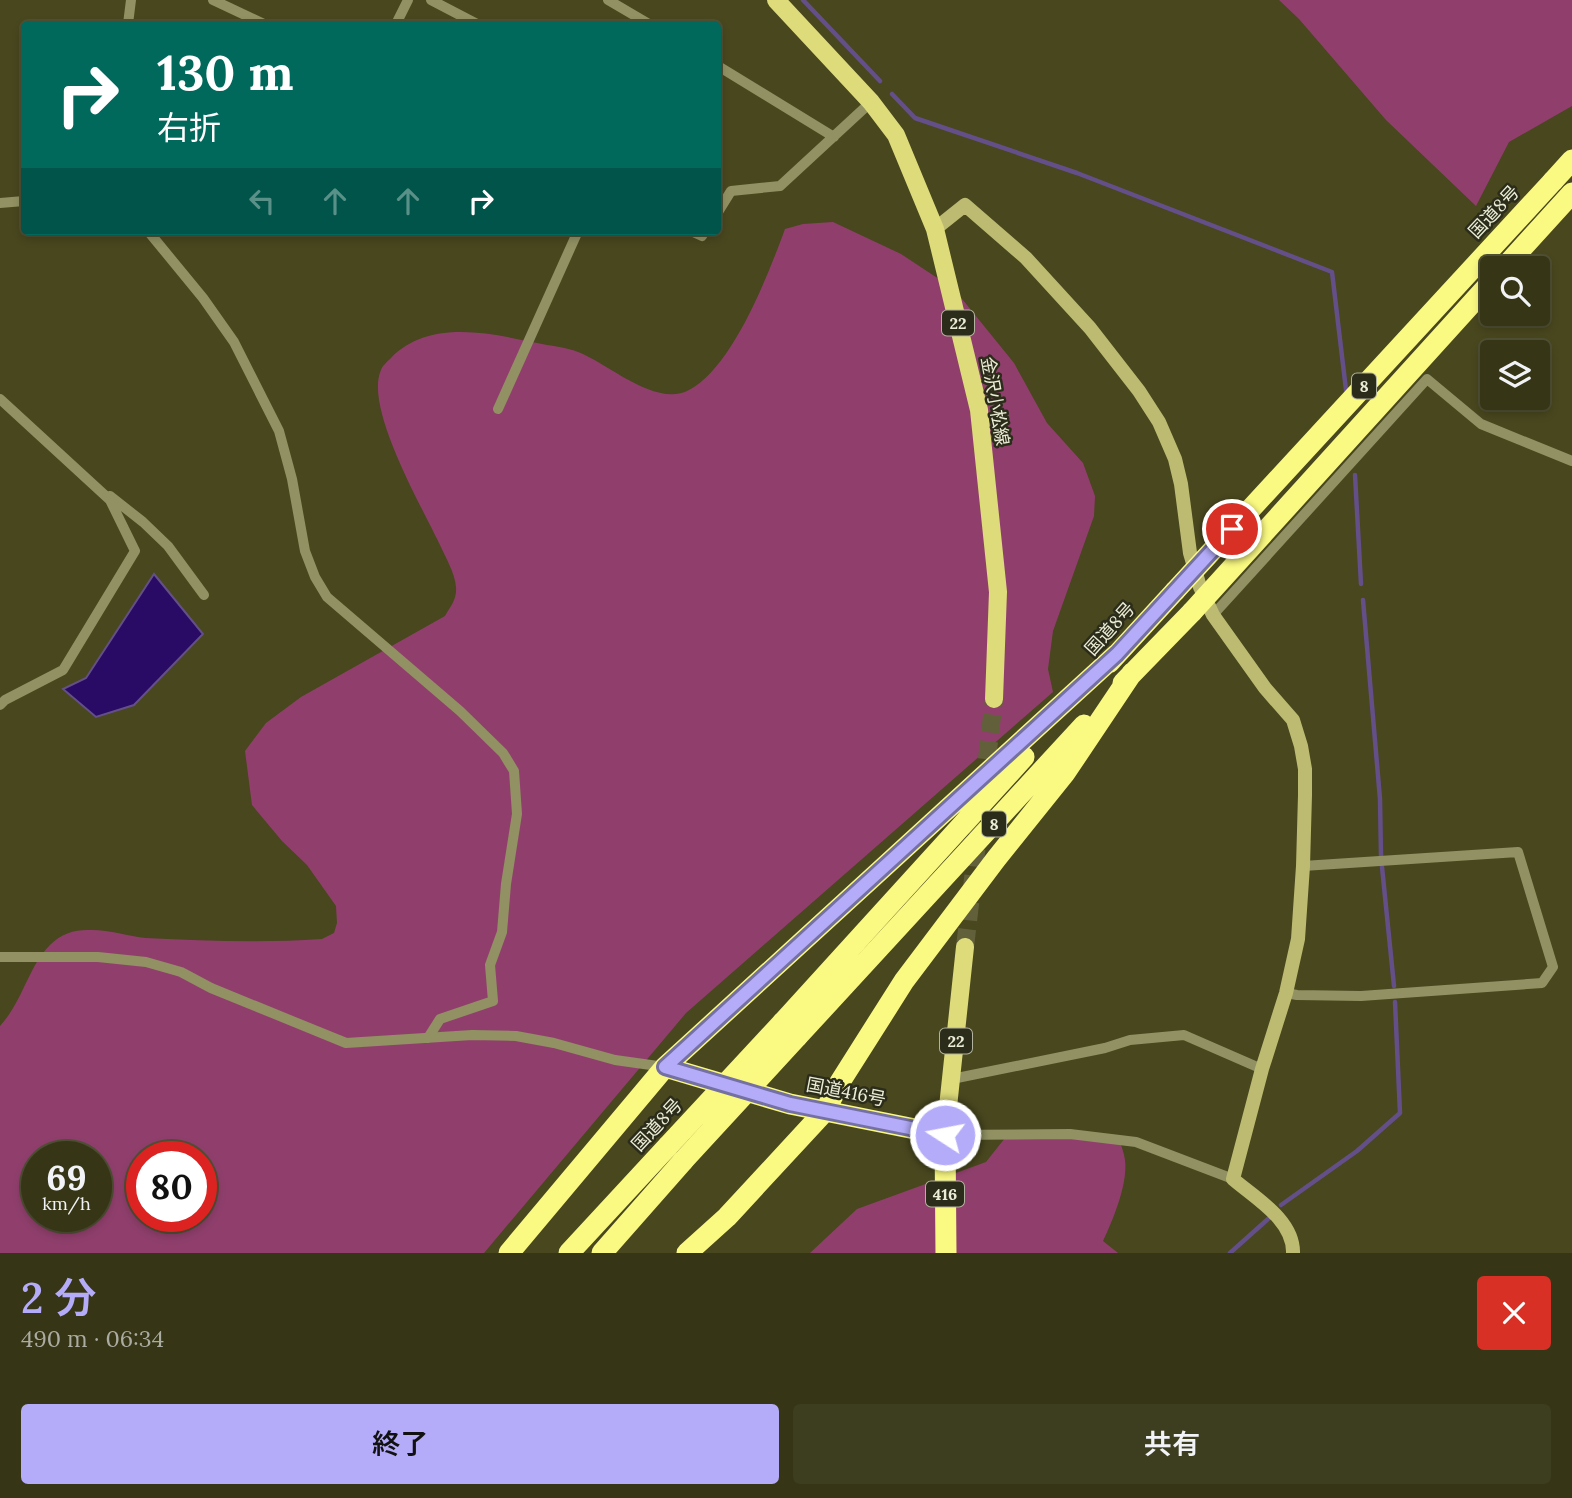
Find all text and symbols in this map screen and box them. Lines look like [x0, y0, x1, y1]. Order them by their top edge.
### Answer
text: 130 m [157, 41, 293, 103]
icon: right [42, 49, 133, 140]
text: 右折 [157, 107, 221, 148]
street label: 国道8号 [1463, 180, 1524, 243]
icon: left [243, 182, 281, 220]
icon: ahead [316, 182, 354, 220]
icon: ahead [389, 182, 427, 220]
icon: right [462, 182, 500, 220]
map controls [1480, 256, 1550, 410]
button: search [1480, 256, 1550, 326]
road number: 22 [942, 310, 974, 336]
button: layers [1480, 340, 1550, 410]
street label: 金沢小松線 [976, 355, 1015, 447]
road number: 8 [1352, 374, 1376, 398]
pin [1202, 499, 1262, 559]
icon: arrive [1213, 510, 1251, 548]
street label: 国道8号 [1080, 597, 1140, 660]
road number: 8 [982, 811, 1006, 836]
road number: 22 [940, 1028, 972, 1054]
street label: 国道416号 [804, 1073, 888, 1110]
street label: 国道8号 [626, 1093, 687, 1156]
position arrow [908, 1098, 982, 1172]
speed limit sign: 80 [126, 1141, 217, 1232]
text: 69 [46, 1155, 87, 1200]
road number: 416 [926, 1182, 964, 1206]
text: km/h [42, 1192, 91, 1215]
text: 2 分 [21, 1271, 96, 1325]
button: close [1477, 1276, 1551, 1350]
text: 490 m · 06:34 [21, 1324, 164, 1353]
button: 終了 [21, 1404, 779, 1484]
button: 共有 [793, 1404, 1551, 1484]

